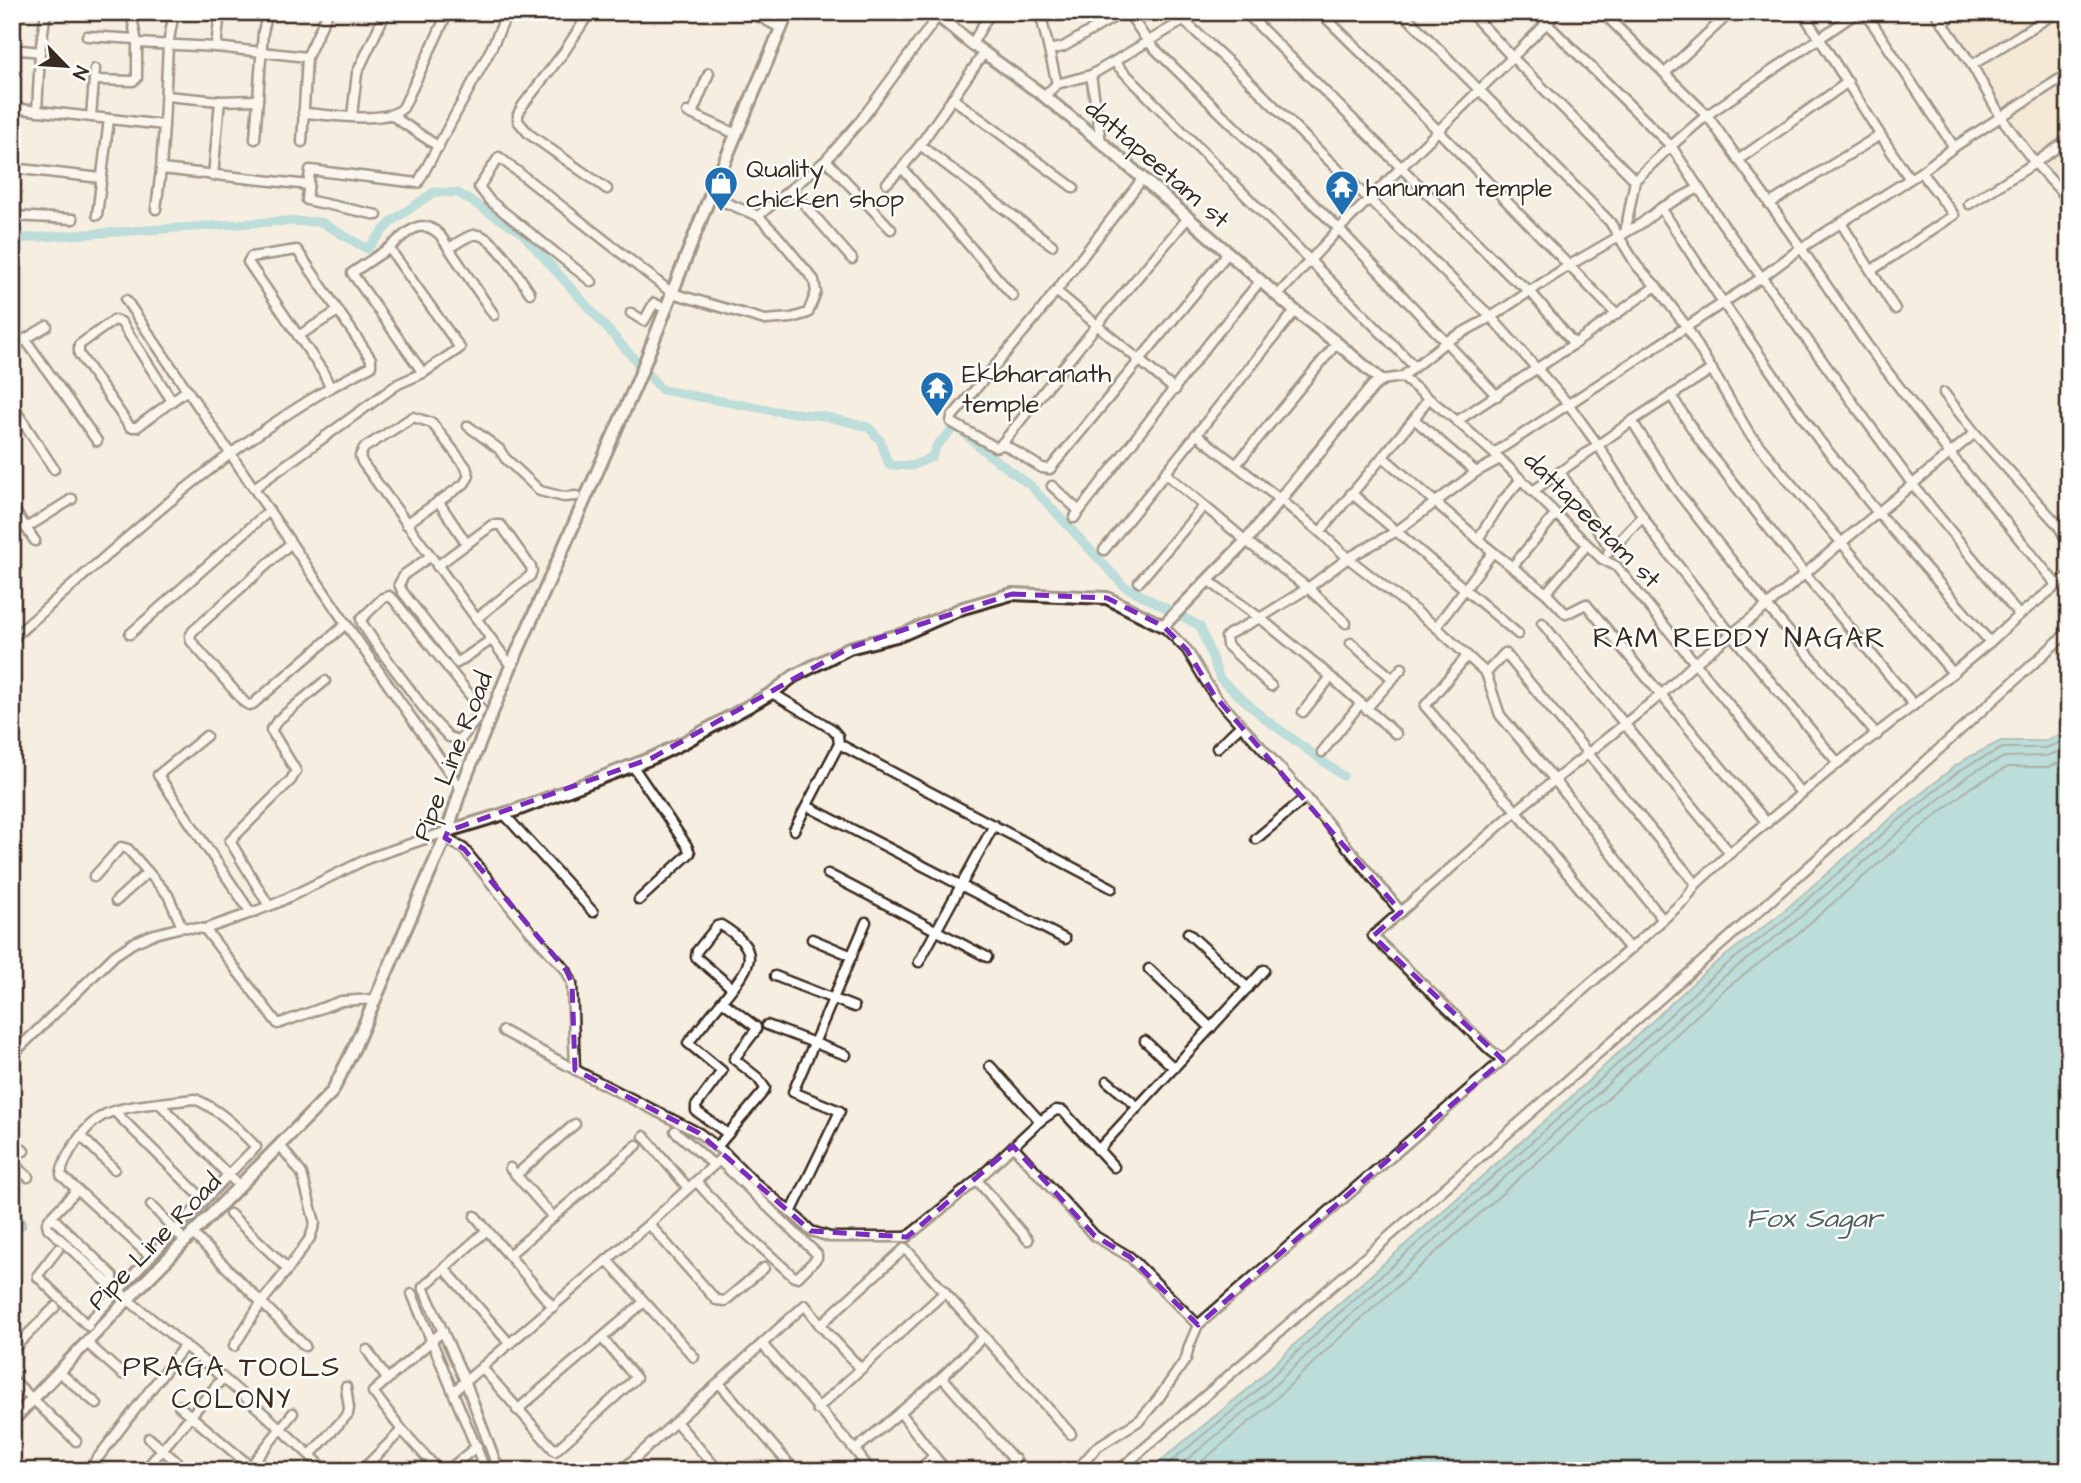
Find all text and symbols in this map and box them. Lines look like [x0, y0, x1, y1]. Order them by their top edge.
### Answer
north arrow [32, 32, 102, 102]
text: N [65, 61, 95, 84]
street label: dattapeetam st [1077, 91, 1238, 237]
place label: Quality chicken shop [746, 151, 904, 217]
shop icon: Quality chicken shop [702, 164, 740, 213]
temple icon: hanuman temple [1323, 168, 1361, 217]
place label: hanuman temple [1366, 170, 1553, 206]
place label: Ekbharanath temple [962, 356, 1111, 422]
temple icon: Ekbharanath temple [918, 369, 956, 418]
street label: dattapeetam st [1515, 443, 1669, 597]
district label: RAM REDDY NAGAR [1593, 619, 1887, 658]
street label: Pipe Line Road [404, 667, 502, 846]
street label: Pipe Line Road [80, 1165, 230, 1318]
water label: Fox Sagar [1746, 1199, 1884, 1239]
district label: PRAGA TOOLS COLONY [123, 1348, 341, 1419]

